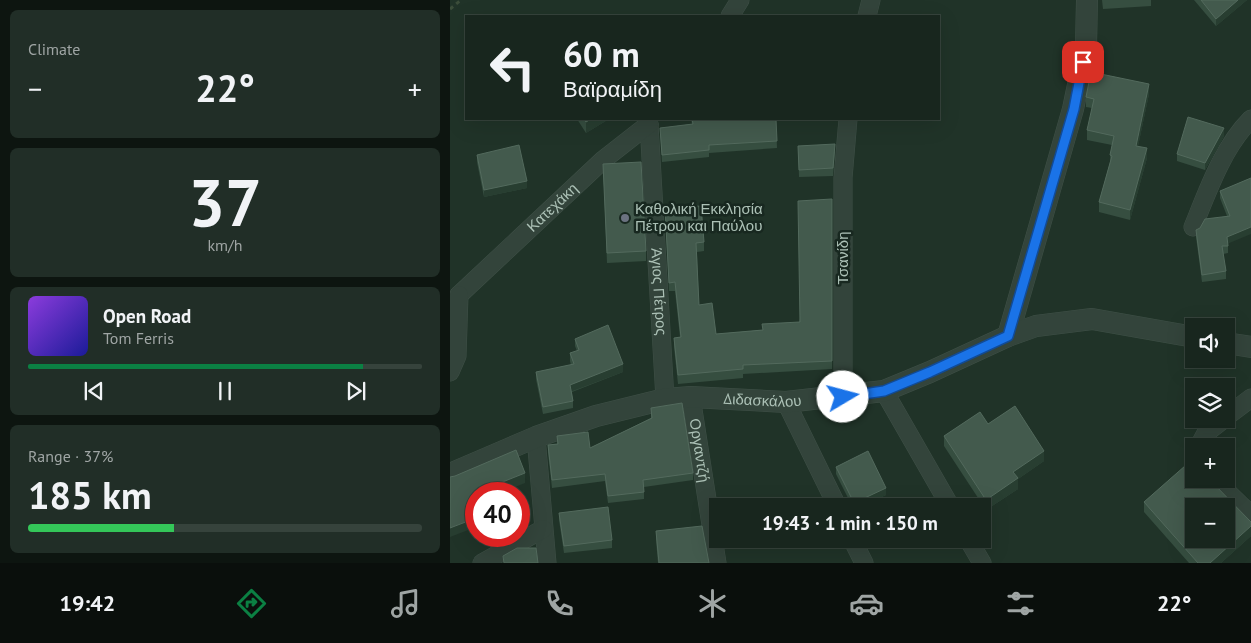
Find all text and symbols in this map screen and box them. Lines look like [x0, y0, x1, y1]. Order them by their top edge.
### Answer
text: 60 m [563, 31, 640, 77]
icon: left [480, 35, 545, 100]
text: Climate [28, 39, 80, 59]
pin [1062, 41, 1104, 83]
icon: arrive [1069, 48, 1097, 76]
text: 22° [195, 63, 255, 112]
text: − [28, 70, 42, 107]
text: + [408, 70, 422, 107]
text: Βαϊραμίδη [563, 75, 662, 103]
text: 37 [188, 160, 262, 244]
street label: Κατεχάκη [523, 179, 582, 236]
place label: Καθολική Εκκλησία Πέτρου και Παύλου [635, 199, 763, 235]
marker: Καθολική Εκκλησία Πέτρου και Παύλου [619, 212, 631, 224]
street label: Τσανίδη [833, 232, 852, 284]
text: km/h [207, 235, 243, 255]
street label: Άγιος Πέτρος [647, 247, 671, 336]
text: Open Road [103, 304, 191, 328]
map controls [1185, 318, 1235, 548]
button: sound [1185, 318, 1235, 368]
text: Tom Ferris [103, 328, 174, 348]
position arrow [816, 370, 868, 422]
icon: previous [80, 377, 108, 405]
icon: pause [211, 377, 239, 405]
icon: next [342, 377, 370, 405]
button: layers [1185, 378, 1235, 428]
street label: Διδασκάλου [723, 389, 802, 411]
street label: Οργαντζή [685, 417, 714, 484]
button: + [1185, 438, 1235, 488]
text: Range · 37% [28, 446, 113, 466]
text: 185 km [28, 470, 152, 519]
speed limit sign: 40 [465, 482, 530, 547]
button: − [1185, 498, 1235, 548]
text: 19:43 · 1 min · 150 m [762, 511, 938, 535]
icon: directions [234, 586, 269, 621]
icon: music [388, 586, 423, 621]
icon: phone [542, 586, 577, 621]
icon: climate [695, 586, 730, 621]
icon: car [849, 586, 884, 621]
icon: filters [1003, 586, 1038, 621]
text: 19:42 [59, 589, 115, 617]
text: 22° [1157, 589, 1191, 617]

